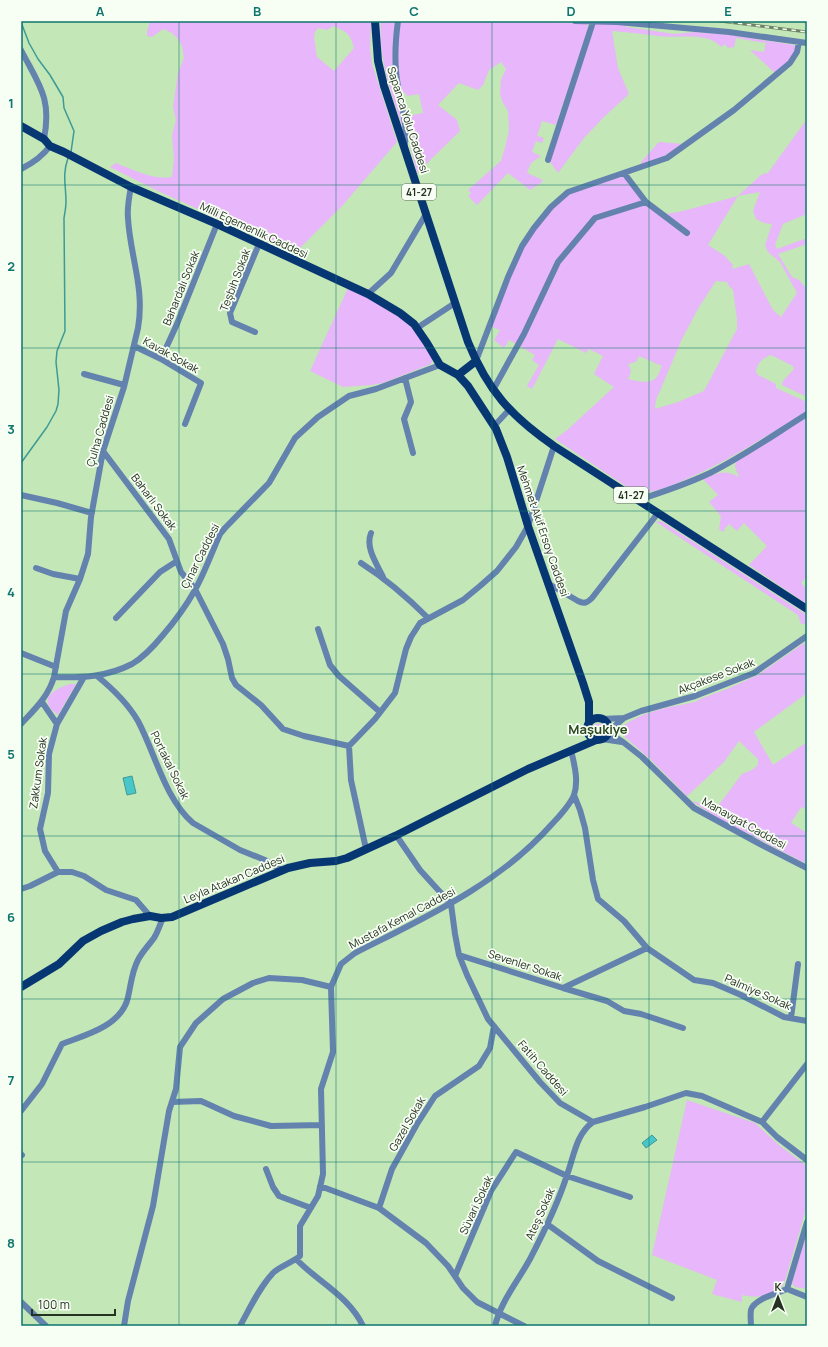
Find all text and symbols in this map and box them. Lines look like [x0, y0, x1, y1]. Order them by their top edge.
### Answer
text: A [96, 2, 105, 20]
text: B [253, 2, 261, 20]
text: C [409, 2, 419, 20]
text: D [566, 2, 576, 20]
text: E [724, 2, 732, 20]
street label: Sapanca Yolu Caddesi [384, 65, 433, 175]
text: 1 [8, 94, 14, 112]
road number: 41-27 [402, 184, 436, 200]
street label: Milli Egemenlik Caddesi [198, 198, 311, 261]
street label: Teşbih Sokak [216, 246, 254, 313]
street label: Bahardalı Sokak [159, 248, 203, 328]
text: 2 [7, 257, 15, 275]
street label: Kavak Sokak [141, 333, 202, 376]
street label: Çulha Caddesi [82, 393, 117, 468]
text: 3 [7, 420, 15, 438]
street label: Mehmet Akif Ersoy Caddesi [514, 463, 573, 598]
street label: Baharlı Sokak [128, 470, 181, 533]
road number: 41-27 [614, 487, 648, 503]
street label: Çınar Caddesi [177, 521, 222, 591]
text: 4 [7, 583, 15, 601]
street label: Akçakese Sokak [675, 654, 757, 697]
district label: Maşukiye [568, 720, 628, 738]
street label: Portakal Sokak [147, 728, 194, 802]
street label: Zakkum Sokak [25, 736, 50, 810]
text: 5 [7, 745, 15, 763]
street label: Manavgat Caddesi [699, 793, 789, 852]
street label: Leyla Atakan Caddesi [181, 851, 286, 907]
street label: Mustafa Kemal Caddesi [346, 883, 458, 952]
text: 6 [7, 908, 15, 926]
street label: Sevenler Sokak [486, 946, 564, 984]
street label: Palmiye Sokak [722, 970, 794, 1013]
street label: Fatih Caddesi [515, 1037, 572, 1099]
text: 7 [8, 1071, 15, 1089]
street label: Gazel Sokak [385, 1093, 429, 1154]
street label: Süvari Sokak [455, 1172, 496, 1237]
street label: Ateş Sokak [521, 1185, 558, 1242]
text: 8 [7, 1234, 15, 1252]
north arrow [758, 1277, 798, 1317]
text: K [774, 1279, 782, 1294]
scale bar [32, 1291, 115, 1317]
text: 100 m [38, 1296, 70, 1313]

